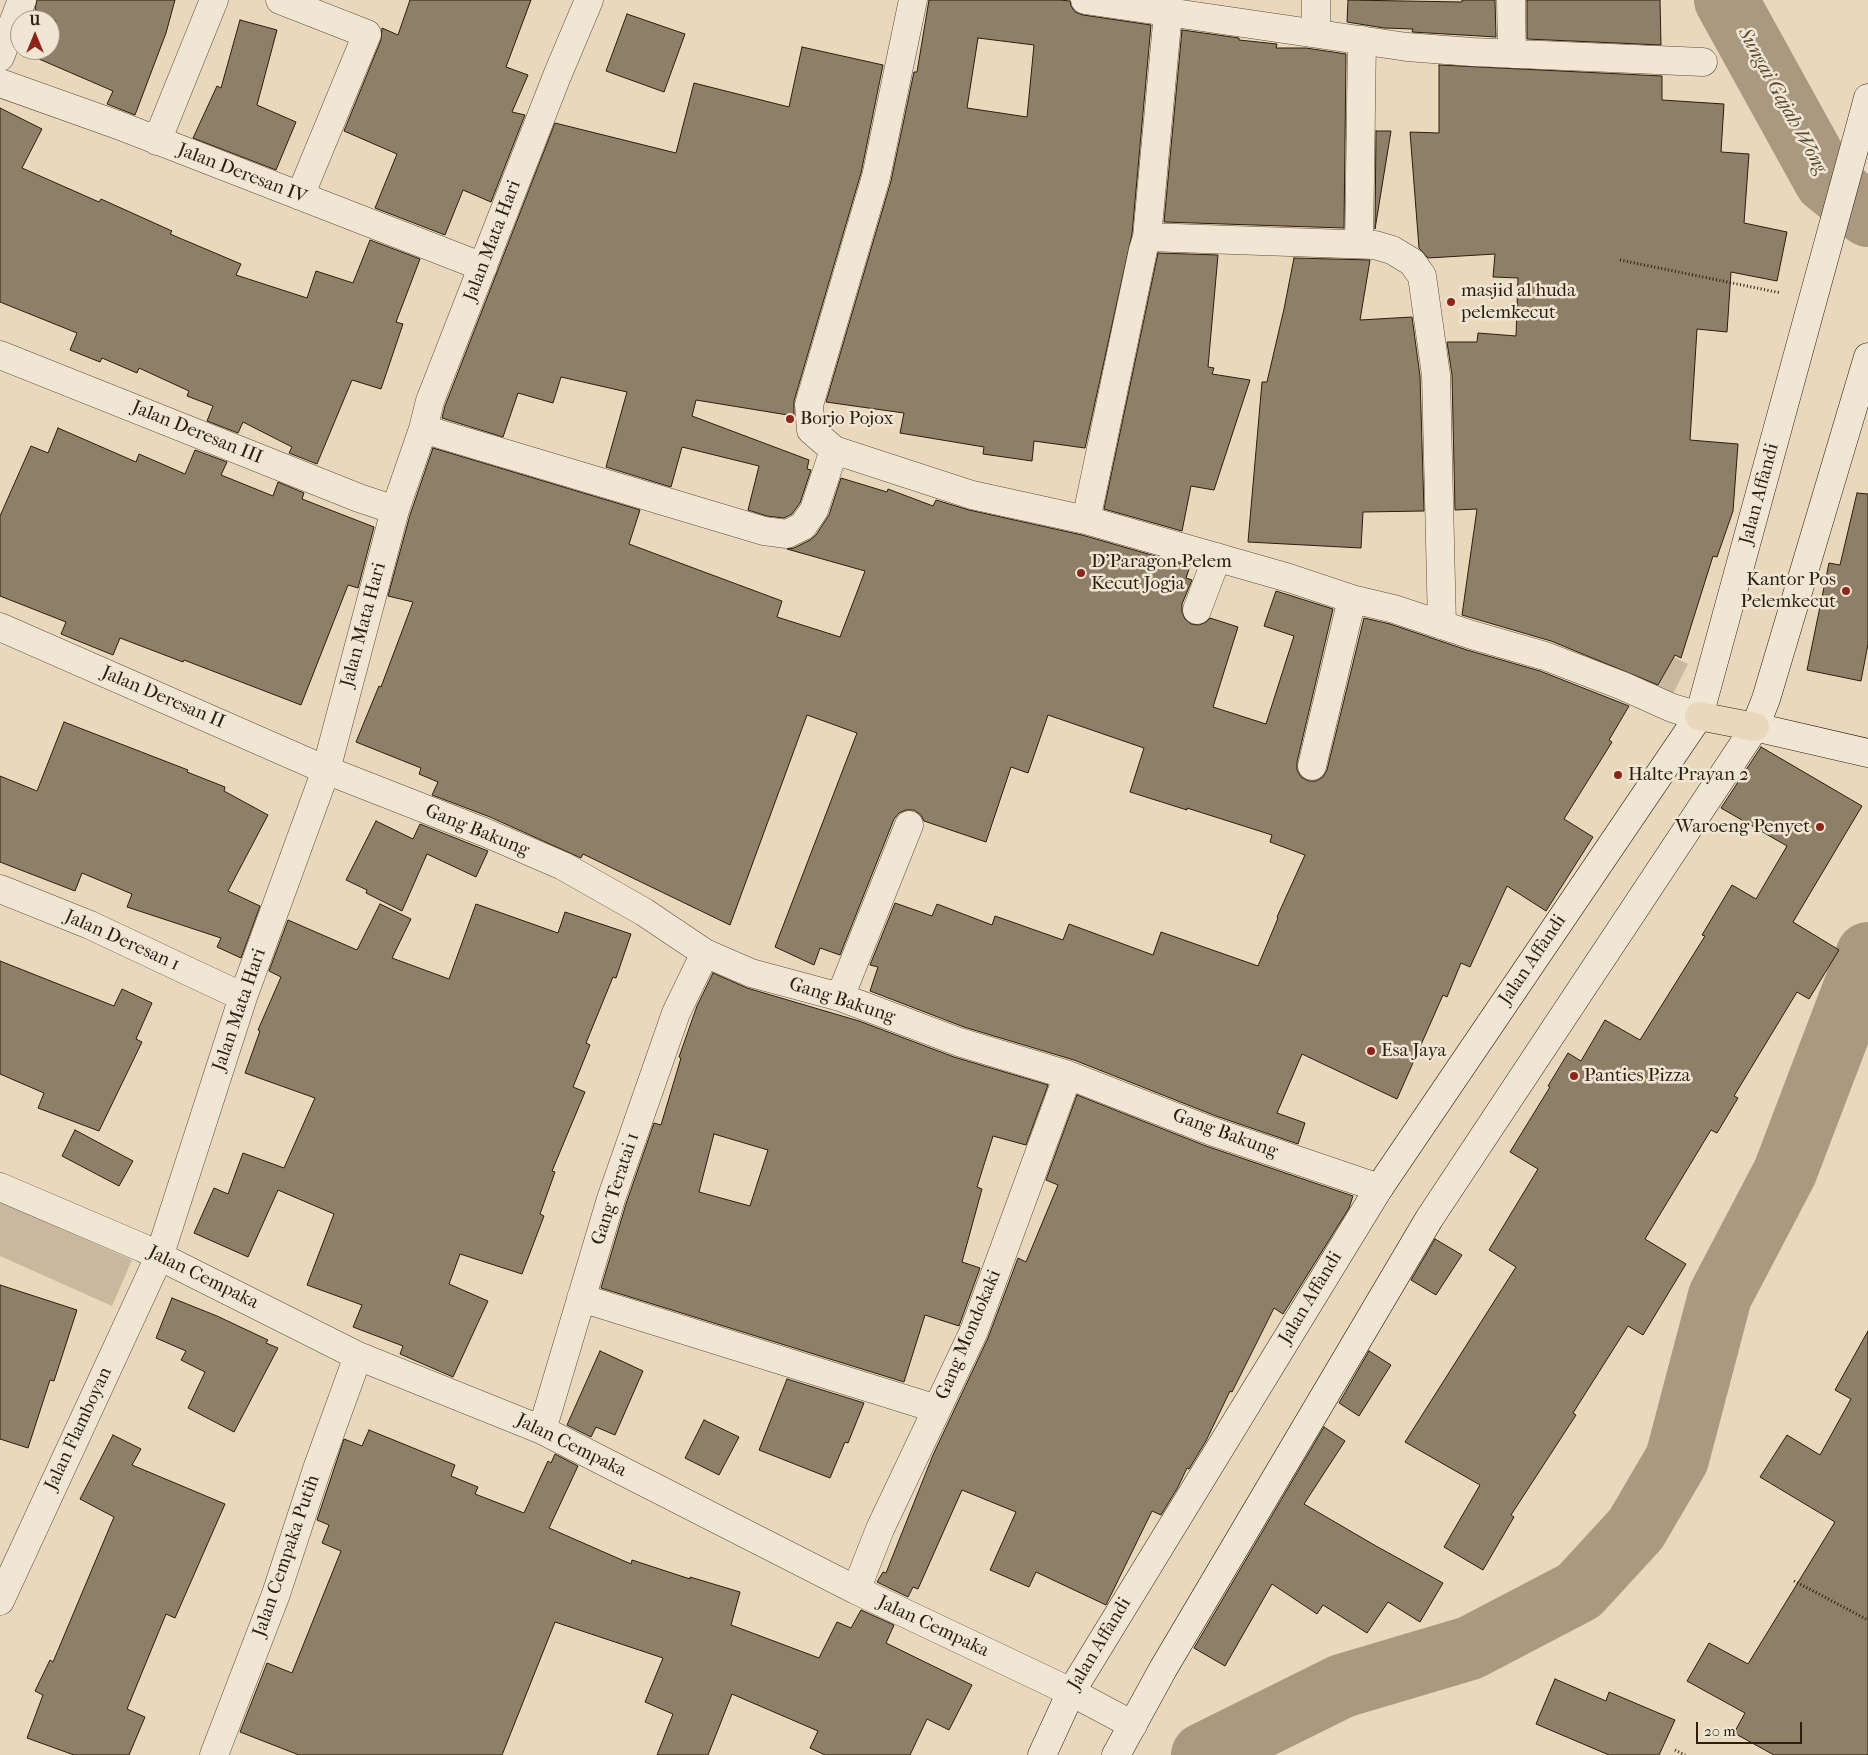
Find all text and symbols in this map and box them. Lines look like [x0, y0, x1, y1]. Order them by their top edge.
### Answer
north arrow [10, 10, 60, 60]
text: U [30, 12, 40, 29]
water label: Sungai Gajah Wong [1732, 24, 1832, 178]
street label: Jalan Deresan IV [174, 139, 310, 209]
street label: Jalan Mata Hari [459, 177, 527, 305]
place label: masjid al huda pelemkecut [1461, 280, 1576, 324]
marker: masjid al huda pelemkecut [1445, 296, 1457, 308]
street label: Jalan Deresan III [128, 396, 266, 470]
place label: Borjo Pojox [800, 408, 893, 430]
marker: Borjo Pojox [784, 413, 796, 425]
street label: Jalan Affandi [1736, 441, 1784, 547]
place label: D'Paragon Pelem Kecut Jogja [1091, 551, 1232, 595]
street label: Jalan Mata Hari [336, 560, 392, 690]
marker: D'Paragon Pelem Kecut Jogja [1075, 567, 1087, 579]
place label: Kantor Pos Pelemkecut [1741, 569, 1836, 613]
marker: Kantor Pos Pelemkecut [1840, 585, 1852, 597]
street label: Jalan Deresan II [98, 662, 228, 734]
place label: Halte Prayan 2 [1628, 764, 1749, 786]
marker: Halte Prayan 2 [1612, 769, 1624, 781]
street label: Gang Bakung [422, 800, 532, 862]
place label: Waroeng Penyet [1675, 816, 1810, 838]
marker: Waroeng Penyet [1814, 821, 1826, 833]
street label: Jalan Deresan 1 [61, 905, 183, 977]
street label: Jalan Affandi [1495, 911, 1571, 1009]
street label: Jalan Mata Hari [208, 946, 272, 1074]
street label: Gang Bakung [786, 973, 898, 1029]
place label: Esa Jaya [1381, 1040, 1446, 1062]
marker: Esa Jaya [1365, 1045, 1377, 1057]
place label: Panties Pizza [1584, 1065, 1690, 1087]
marker: Panties Pizza [1568, 1070, 1580, 1082]
street label: Gang Bakung [1169, 1104, 1281, 1164]
street label: Gang Teratai 1 [587, 1130, 645, 1248]
street label: Jalan Cempaka [144, 1241, 262, 1315]
street label: Jalan Affandi [1274, 1248, 1348, 1348]
street label: Gang Mondokaki [931, 1267, 1007, 1403]
street label: Jalan Flamboyan [40, 1364, 118, 1494]
street label: Jalan Cempaka [512, 1409, 630, 1483]
street label: Jalan Cempaka Putih [249, 1472, 325, 1640]
street label: Jalan Cempaka [874, 1591, 992, 1663]
street label: Jalan Affandi [1063, 1594, 1137, 1694]
scale bar [1698, 1712, 1804, 1744]
text: 20 m [1704, 1722, 1736, 1740]

